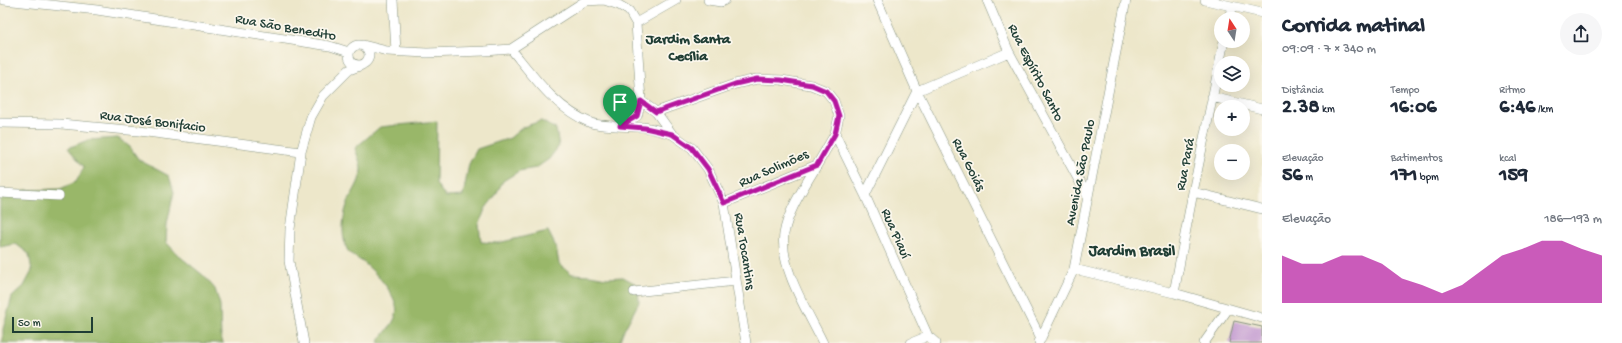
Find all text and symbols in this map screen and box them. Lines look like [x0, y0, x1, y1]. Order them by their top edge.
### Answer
street label: Rua São Benedito [234, 11, 337, 46]
north arrow [1214, 12, 1250, 48]
map controls [1214, 12, 1250, 180]
button: share [1560, 13, 1602, 55]
text: Corrida matinal [1282, 14, 1425, 40]
street label: Rua Espírito Santo [1003, 22, 1067, 125]
district label: Jardim Santa Cecília [645, 31, 731, 66]
text: 09:09 · 7 × 340 m [1282, 42, 1376, 57]
button: layers [1214, 56, 1250, 92]
pin [603, 85, 637, 126]
text: Distância [1282, 85, 1324, 97]
text: Tempo [1391, 85, 1420, 97]
text: Ritmo [1499, 85, 1526, 97]
icon: arrive [609, 91, 631, 113]
text: 2.38 [1282, 97, 1319, 120]
text: 16:06 [1391, 97, 1437, 120]
text: 6:46 [1499, 97, 1535, 120]
button: + [1214, 100, 1250, 136]
text: km [1319, 104, 1335, 116]
text: /km [1535, 104, 1553, 116]
street label: Rua José Bonifacio [99, 108, 207, 137]
street label: Avenida São Paulo [1063, 118, 1100, 227]
street label: Rua Goiás [947, 136, 989, 195]
street label: Rua Pará [1173, 136, 1200, 192]
button: − [1214, 144, 1250, 180]
street label: Rua Solimões [737, 146, 812, 192]
text: Elevação [1282, 153, 1323, 165]
text: Batimentos [1391, 153, 1442, 165]
text: kcal [1499, 153, 1517, 165]
text: 56 [1282, 165, 1303, 188]
text: 171 [1391, 165, 1417, 188]
text: 159 [1499, 165, 1528, 188]
text: m [1303, 172, 1313, 184]
text: bpm [1417, 172, 1439, 184]
street label: Rua Piauí [876, 206, 914, 263]
street label: Rua Tocantins [729, 212, 758, 292]
text: Elevação [1282, 212, 1331, 227]
text: 186–193 m [1544, 212, 1602, 227]
district label: Jardim Brasil [1088, 243, 1176, 262]
scale bar [12, 315, 93, 334]
text: 50 m [18, 318, 40, 330]

